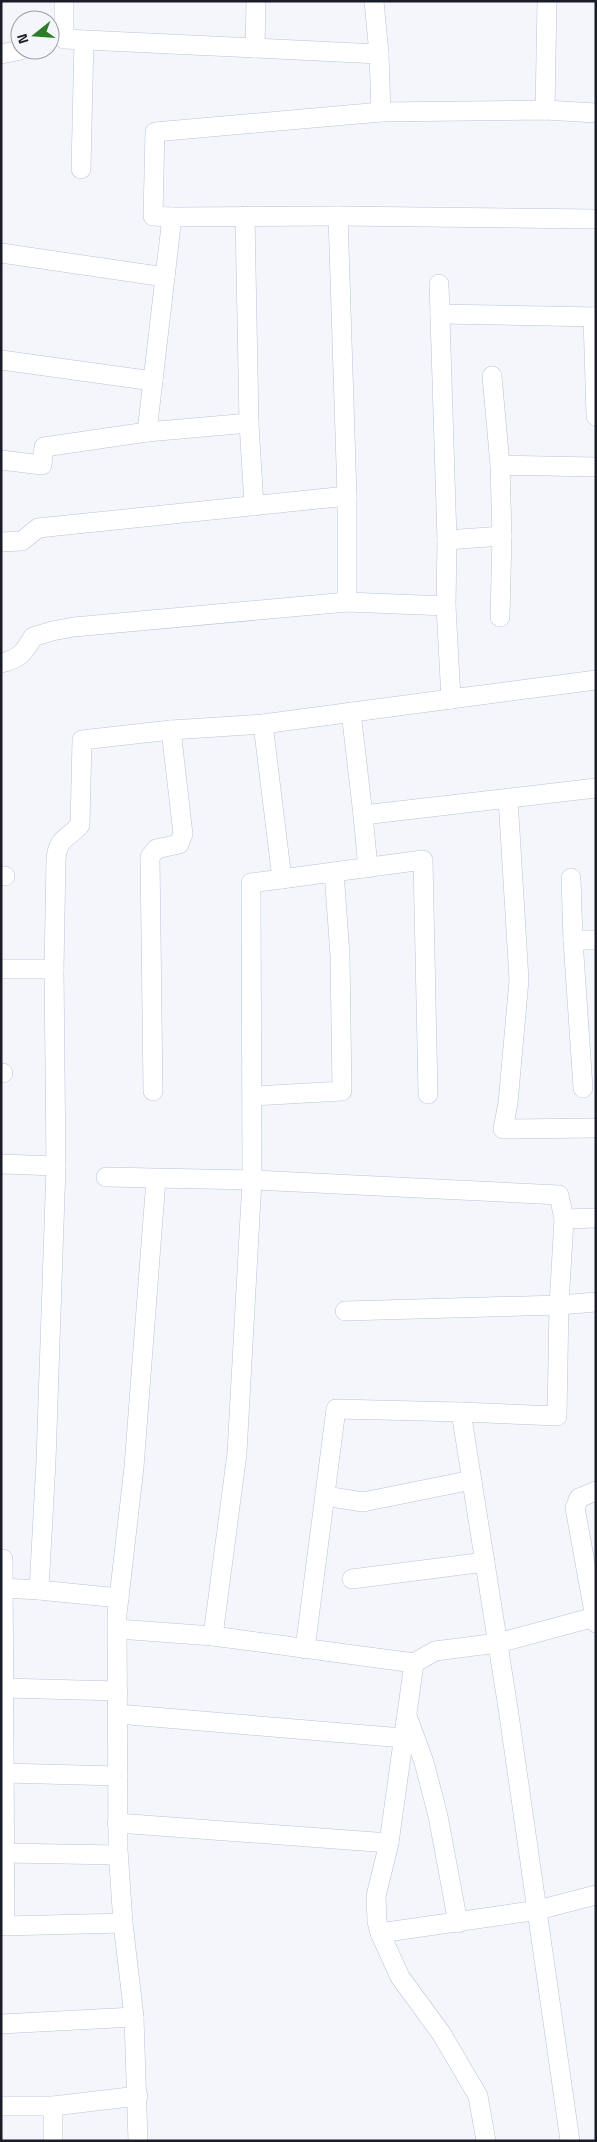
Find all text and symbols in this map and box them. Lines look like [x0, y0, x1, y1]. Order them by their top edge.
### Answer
north arrow [10, 10, 60, 60]
text: N [11, 31, 34, 47]

